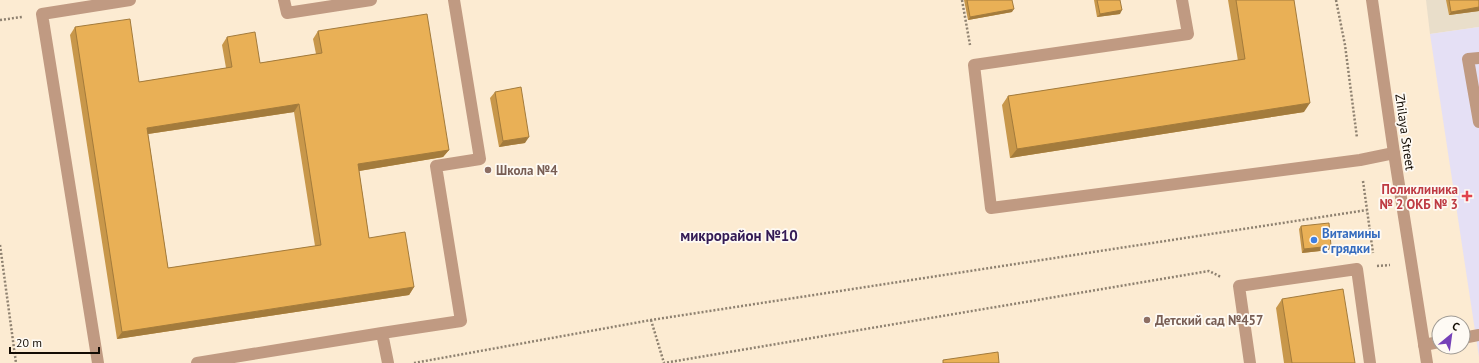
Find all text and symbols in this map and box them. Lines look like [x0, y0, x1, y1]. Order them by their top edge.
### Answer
street label: Zhilaya Street [1391, 93, 1419, 172]
place label: Школа №4 [496, 162, 558, 179]
marker: Школа №4 [483, 165, 493, 175]
place label: Поликлиника № 2 ОКБ № 3 [1379, 181, 1458, 213]
marker: Поликлиника № 2 ОКБ № 3 [1461, 190, 1473, 202]
place label: Витамины с грядки [1322, 225, 1381, 257]
district label: микрорайон №10 [680, 226, 798, 245]
marker: Витамины с грядки [1309, 235, 1319, 245]
place label: Детский сад №457 [1155, 312, 1263, 329]
marker: Детский сад №457 [1142, 315, 1152, 325]
north arrow [1431, 315, 1471, 355]
text: С [1450, 319, 1462, 334]
scale bar [10, 329, 99, 355]
text: 20 m [16, 335, 42, 350]

